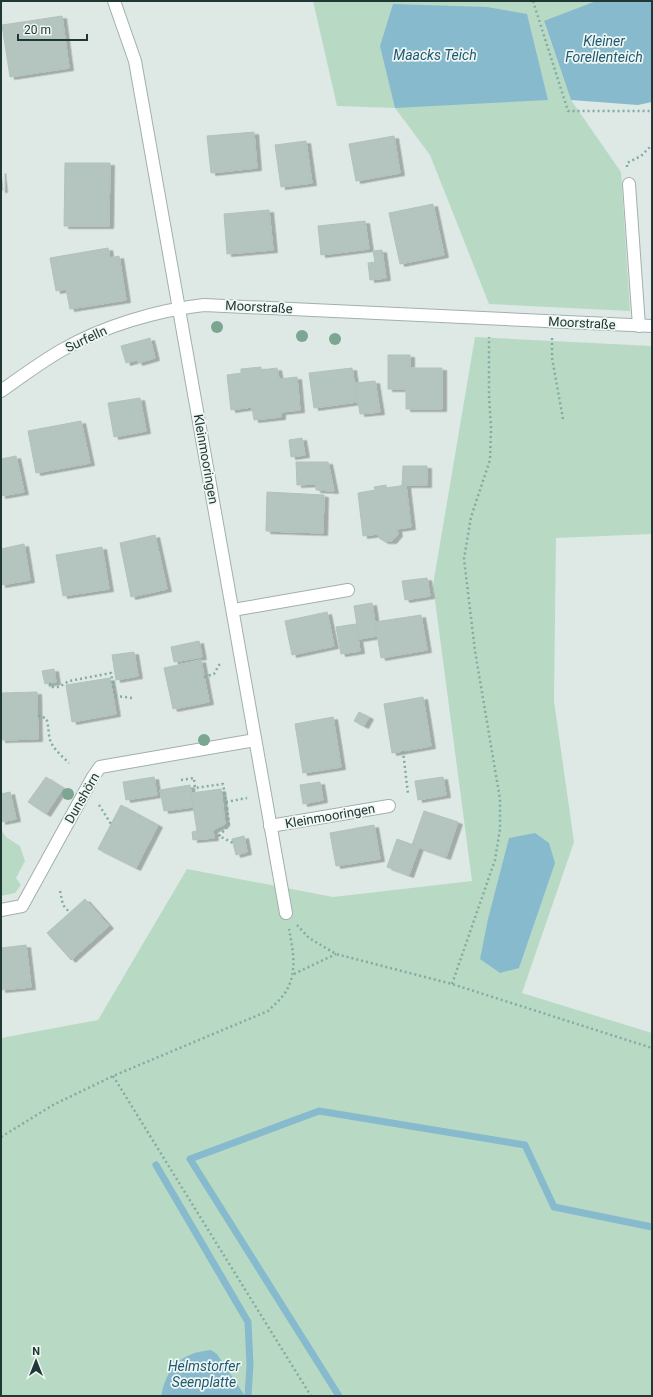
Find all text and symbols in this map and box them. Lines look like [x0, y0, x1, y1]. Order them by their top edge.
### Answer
scale bar [18, 16, 87, 42]
text: 20 m [24, 23, 51, 37]
water label: Kleiner Forellenteich [565, 33, 643, 65]
water label: Maacks Teich [393, 47, 477, 63]
street label: Moorstraße [225, 298, 293, 316]
street label: Moorstraße [548, 314, 616, 332]
street label: Surfelln [63, 323, 109, 355]
street label: Kleinmooringen [191, 413, 221, 505]
street label: Dunshörn [62, 770, 102, 826]
street label: Kleinmooringen [284, 801, 376, 831]
north arrow [16, 1341, 56, 1381]
text: N [32, 1345, 40, 1358]
water label: Helmstorfer Seenplatte [168, 1358, 241, 1390]

